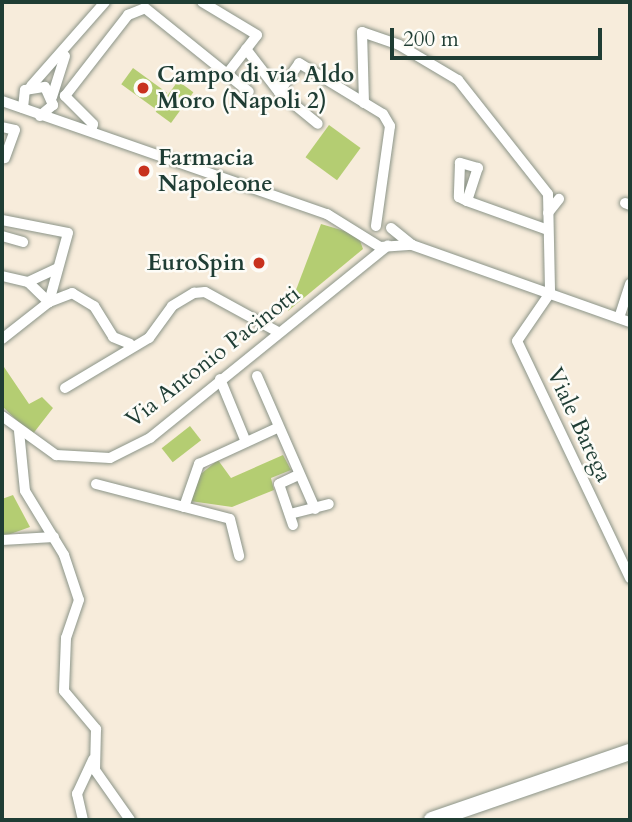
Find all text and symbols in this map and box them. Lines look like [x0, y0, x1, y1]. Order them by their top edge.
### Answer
scale bar [394, 14, 606, 58]
text: 200 m [403, 25, 459, 54]
place label: Campo di via Aldo Moro (Napoli 2) [157, 61, 354, 115]
marker: Campo di via Aldo Moro (Napoli 2) [135, 80, 151, 96]
place label: Farmacia Napoleone [158, 144, 273, 198]
marker: Farmacia Napoleone [136, 163, 152, 179]
place label: EuroSpin [147, 249, 245, 277]
marker: EuroSpin [251, 255, 267, 271]
street label: Via Antonio Pacinotti [120, 280, 306, 434]
street label: Viale Barega [540, 363, 618, 487]

